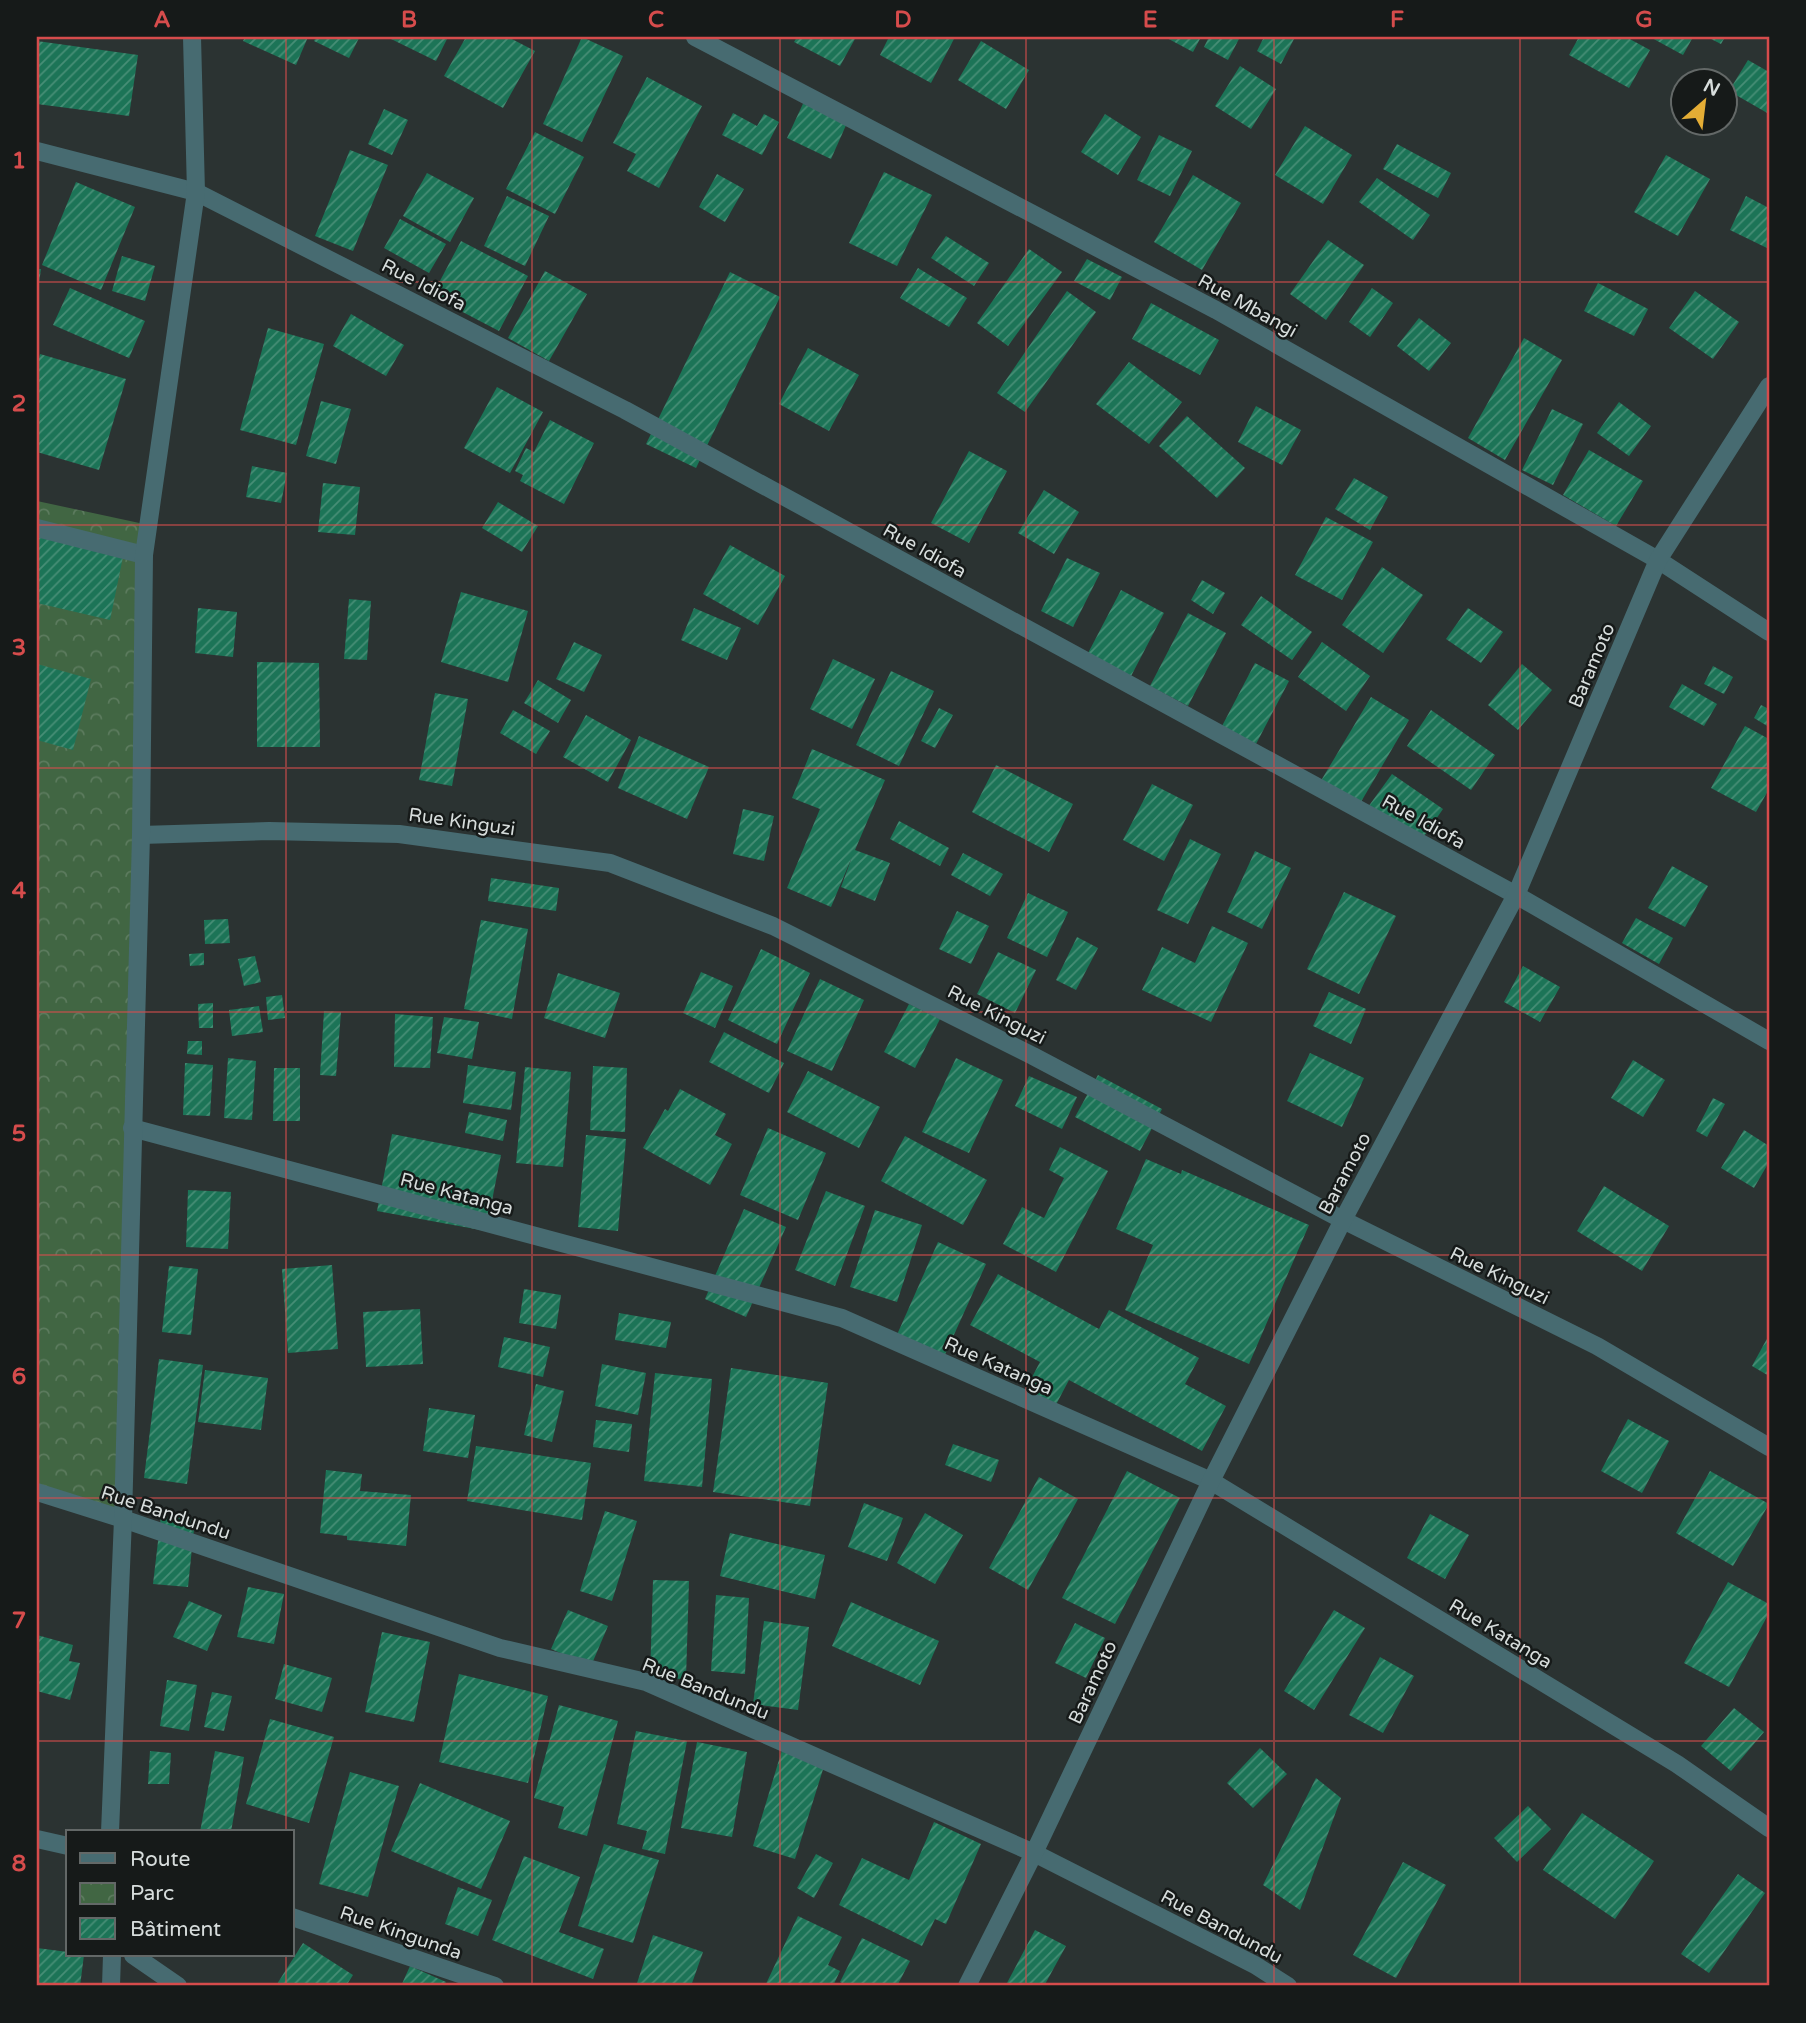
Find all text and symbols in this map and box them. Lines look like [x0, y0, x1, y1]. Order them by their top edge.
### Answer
text: A [153, 6, 171, 34]
text: B [401, 6, 417, 34]
text: C [648, 6, 664, 34]
text: D [894, 6, 912, 34]
text: E [1143, 6, 1157, 34]
text: F [1390, 6, 1404, 34]
text: G [1635, 6, 1653, 34]
north arrow [1670, 66, 1740, 136]
text: N [1700, 75, 1723, 101]
text: 1 [12, 147, 26, 175]
street label: Rue Idiofa [378, 254, 469, 316]
street label: Rue Mbangi [1194, 270, 1301, 342]
text: 2 [12, 390, 26, 418]
street label: Rue Idiofa [879, 519, 970, 583]
street label: Baramoto [1564, 620, 1620, 711]
text: 3 [12, 634, 26, 662]
street label: Rue Idiofa [1378, 790, 1469, 854]
street label: Rue Kinguzi [407, 804, 517, 840]
text: 4 [12, 877, 27, 905]
street label: Rue Kinguzi [944, 981, 1049, 1049]
text: 5 [12, 1120, 26, 1148]
street label: Baramoto [1314, 1129, 1376, 1218]
street label: Rue Katanga [398, 1168, 516, 1220]
street label: Rue Kinguzi [1446, 1242, 1553, 1309]
street label: Rue Katanga [941, 1332, 1056, 1400]
text: 6 [12, 1363, 26, 1391]
street label: Rue Bandundu [98, 1482, 233, 1544]
street label: Rue Katanga [1445, 1595, 1556, 1673]
text: 7 [12, 1607, 26, 1635]
street label: Baramoto [1064, 1637, 1122, 1728]
street label: Rue Bandundu [639, 1653, 772, 1724]
legend [66, 1830, 294, 1956]
text: Route [130, 1847, 190, 1872]
text: 8 [12, 1850, 26, 1878]
text: Parc [130, 1881, 174, 1906]
street label: Rue Bandundu [1157, 1886, 1286, 1968]
street label: Rue Kingunda [337, 1902, 465, 1964]
text: Bâtiment [130, 1917, 221, 1942]

